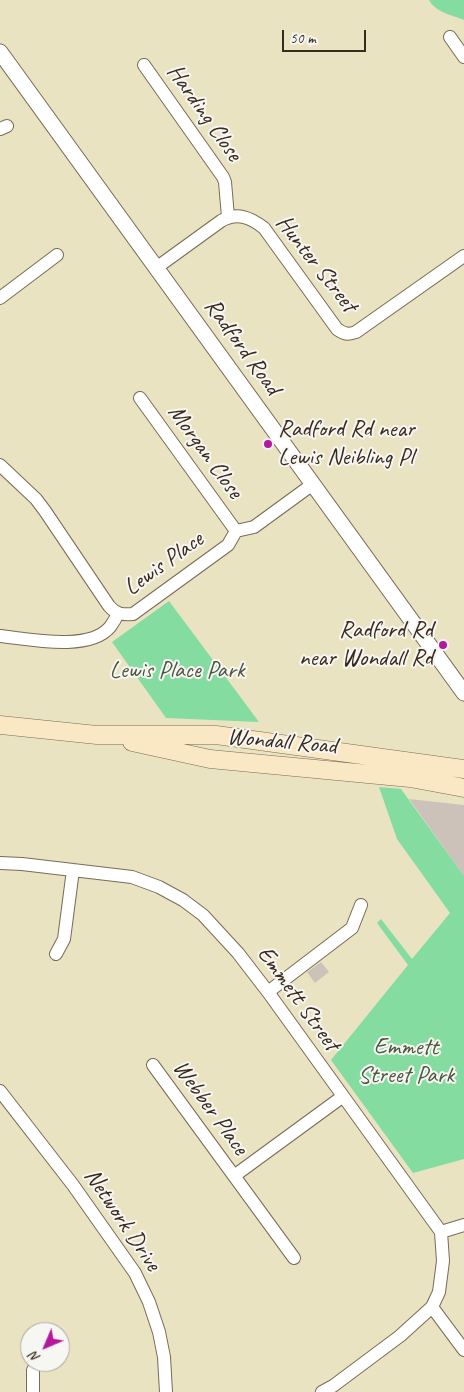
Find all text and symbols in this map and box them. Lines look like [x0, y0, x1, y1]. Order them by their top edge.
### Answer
scale bar [284, 20, 368, 52]
text: 50 m [290, 29, 316, 48]
street label: Harding Close [160, 59, 248, 167]
street label: Hunter Street [269, 210, 363, 318]
street label: Radford Road [197, 293, 287, 401]
street label: Morgan Close [161, 399, 249, 505]
place label: Radford Rd near Lewis Neibling Pl [278, 416, 415, 472]
marker: Radford Rd near Lewis Neibling Pl [262, 438, 274, 450]
street label: Lewis Place [119, 526, 209, 602]
place label: Radford Rd near Wondall Rd [299, 617, 433, 673]
marker: Radford Rd near Wondall Rd [437, 639, 449, 651]
park label: Lewis Place Park [110, 657, 244, 685]
street label: Wondall Road [226, 723, 338, 761]
street label: Emmett Street [250, 941, 346, 1057]
park label: Emmett Street Park [358, 1034, 454, 1090]
street label: Webber Place [166, 1055, 254, 1161]
street label: Network Drive [77, 1163, 167, 1277]
north arrow [20, 1322, 70, 1372]
text: N [26, 1348, 44, 1366]

